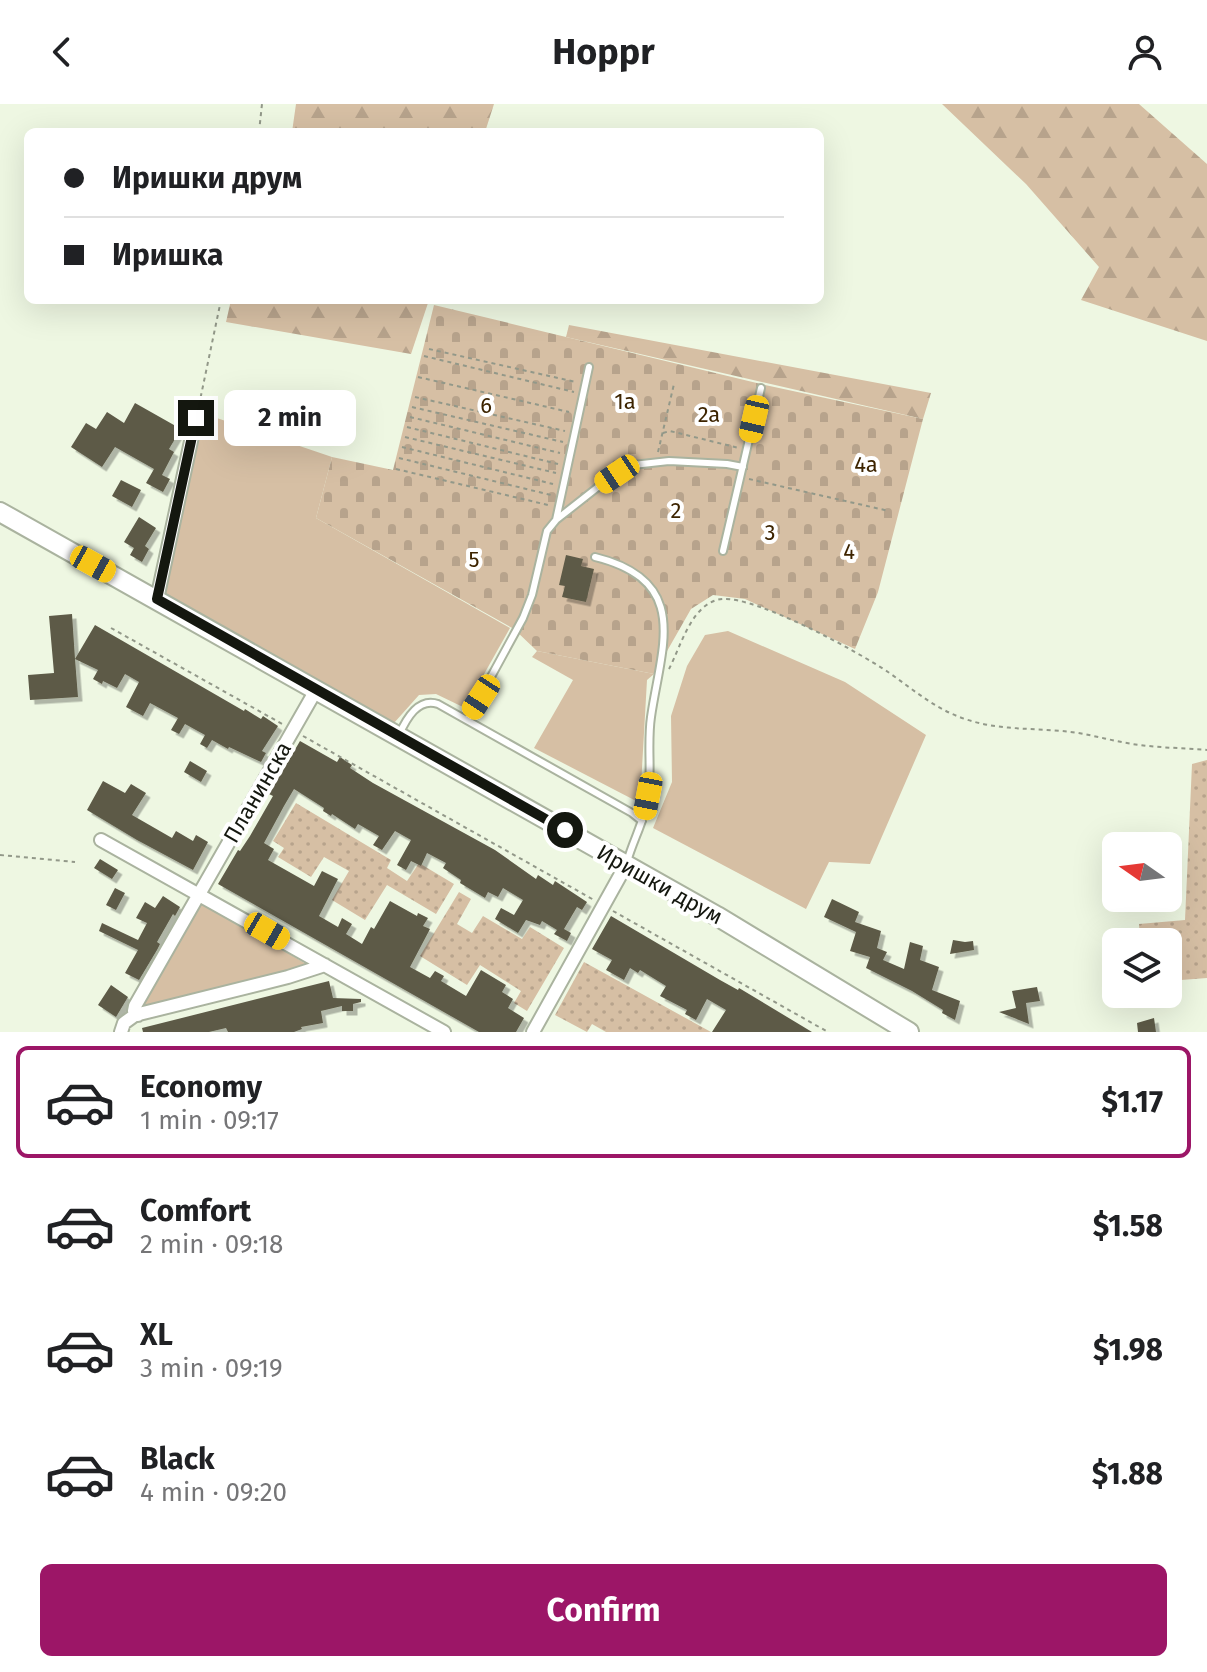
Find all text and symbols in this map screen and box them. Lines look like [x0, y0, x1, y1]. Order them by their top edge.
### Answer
icon: back [40, 30, 84, 74]
text: Hoppr [552, 30, 655, 74]
icon: person [1123, 30, 1167, 74]
text: Иришки друм [112, 160, 302, 196]
text: Иришка [112, 237, 223, 273]
park label: 1a [614, 388, 636, 415]
callout: 2 min [224, 390, 356, 446]
park label: 6 [480, 392, 492, 419]
car [737, 393, 771, 445]
route end [178, 400, 214, 436]
park label: 2a [698, 401, 720, 428]
text: 2 min [258, 402, 322, 433]
car [590, 451, 644, 497]
park label: 4a [854, 451, 878, 478]
park label: 2 [671, 497, 681, 524]
park label: 3 [765, 519, 775, 546]
park label: 4 [843, 538, 855, 565]
car [66, 542, 120, 586]
park label: 5 [468, 546, 480, 573]
car [458, 670, 504, 724]
street label: Планинска [218, 737, 297, 848]
car [632, 770, 664, 822]
route start [547, 812, 583, 848]
north arrow [1102, 832, 1182, 912]
map controls [1102, 832, 1182, 1008]
street label: Иришки друм [592, 839, 728, 930]
car [240, 909, 294, 953]
button: layers [1102, 928, 1182, 1008]
icon: car [44, 1066, 116, 1138]
text: Economy [140, 1069, 262, 1105]
text: $1.17 [1102, 1084, 1163, 1120]
text: 1 min · 09:17 [140, 1105, 279, 1136]
icon: car [44, 1190, 116, 1262]
text: Comfort [140, 1193, 251, 1229]
text: $1.58 [1093, 1208, 1163, 1244]
text: 2 min · 09:18 [140, 1229, 283, 1260]
icon: car [44, 1314, 116, 1386]
text: XL [140, 1317, 173, 1353]
text: $1.98 [1093, 1332, 1163, 1368]
text: 3 min · 09:19 [140, 1353, 283, 1384]
icon: car [44, 1438, 116, 1510]
text: Black [140, 1441, 215, 1477]
text: $1.88 [1092, 1456, 1163, 1492]
text: 4 min · 09:20 [140, 1477, 287, 1508]
button: Confirm [40, 1564, 1167, 1656]

